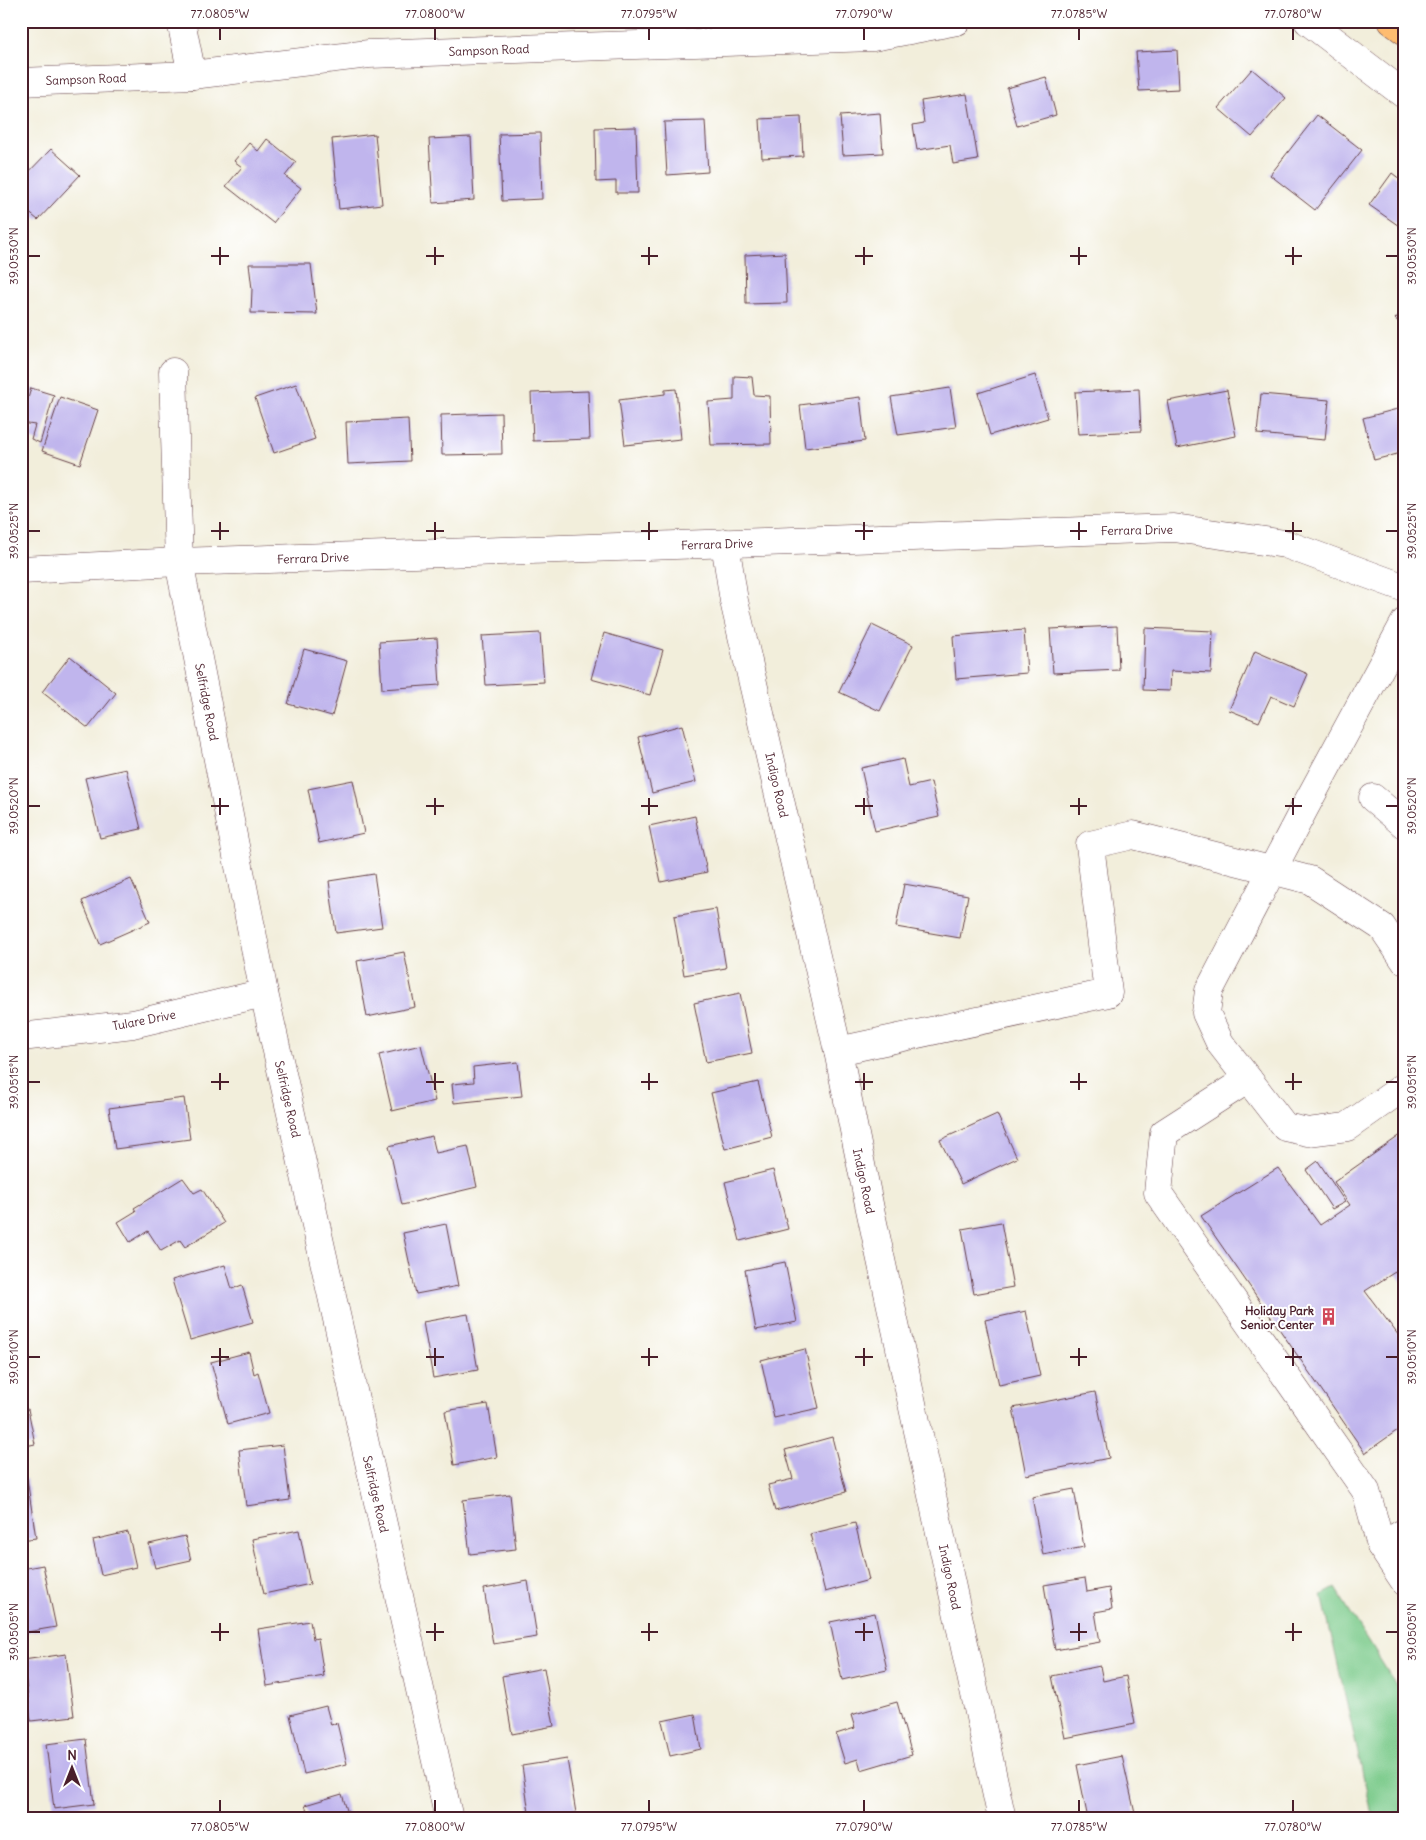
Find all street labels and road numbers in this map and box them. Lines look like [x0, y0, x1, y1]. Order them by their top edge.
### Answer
street label: Sampson Road [448, 41, 530, 59]
street label: Sampson Road [45, 70, 127, 88]
street label: Ferrara Drive [1101, 522, 1173, 538]
street label: Ferrara Drive [681, 535, 753, 553]
street label: Ferrara Drive [277, 549, 349, 567]
street label: Selfridge Road [192, 662, 222, 742]
street label: Indigo Road [762, 751, 792, 819]
street label: Tulare Drive [111, 1007, 177, 1033]
street label: Selfridge Road [272, 1059, 304, 1139]
street label: Indigo Road [850, 1147, 878, 1215]
street label: Selfridge Road [360, 1454, 392, 1534]
street label: Indigo Road [936, 1543, 964, 1611]

